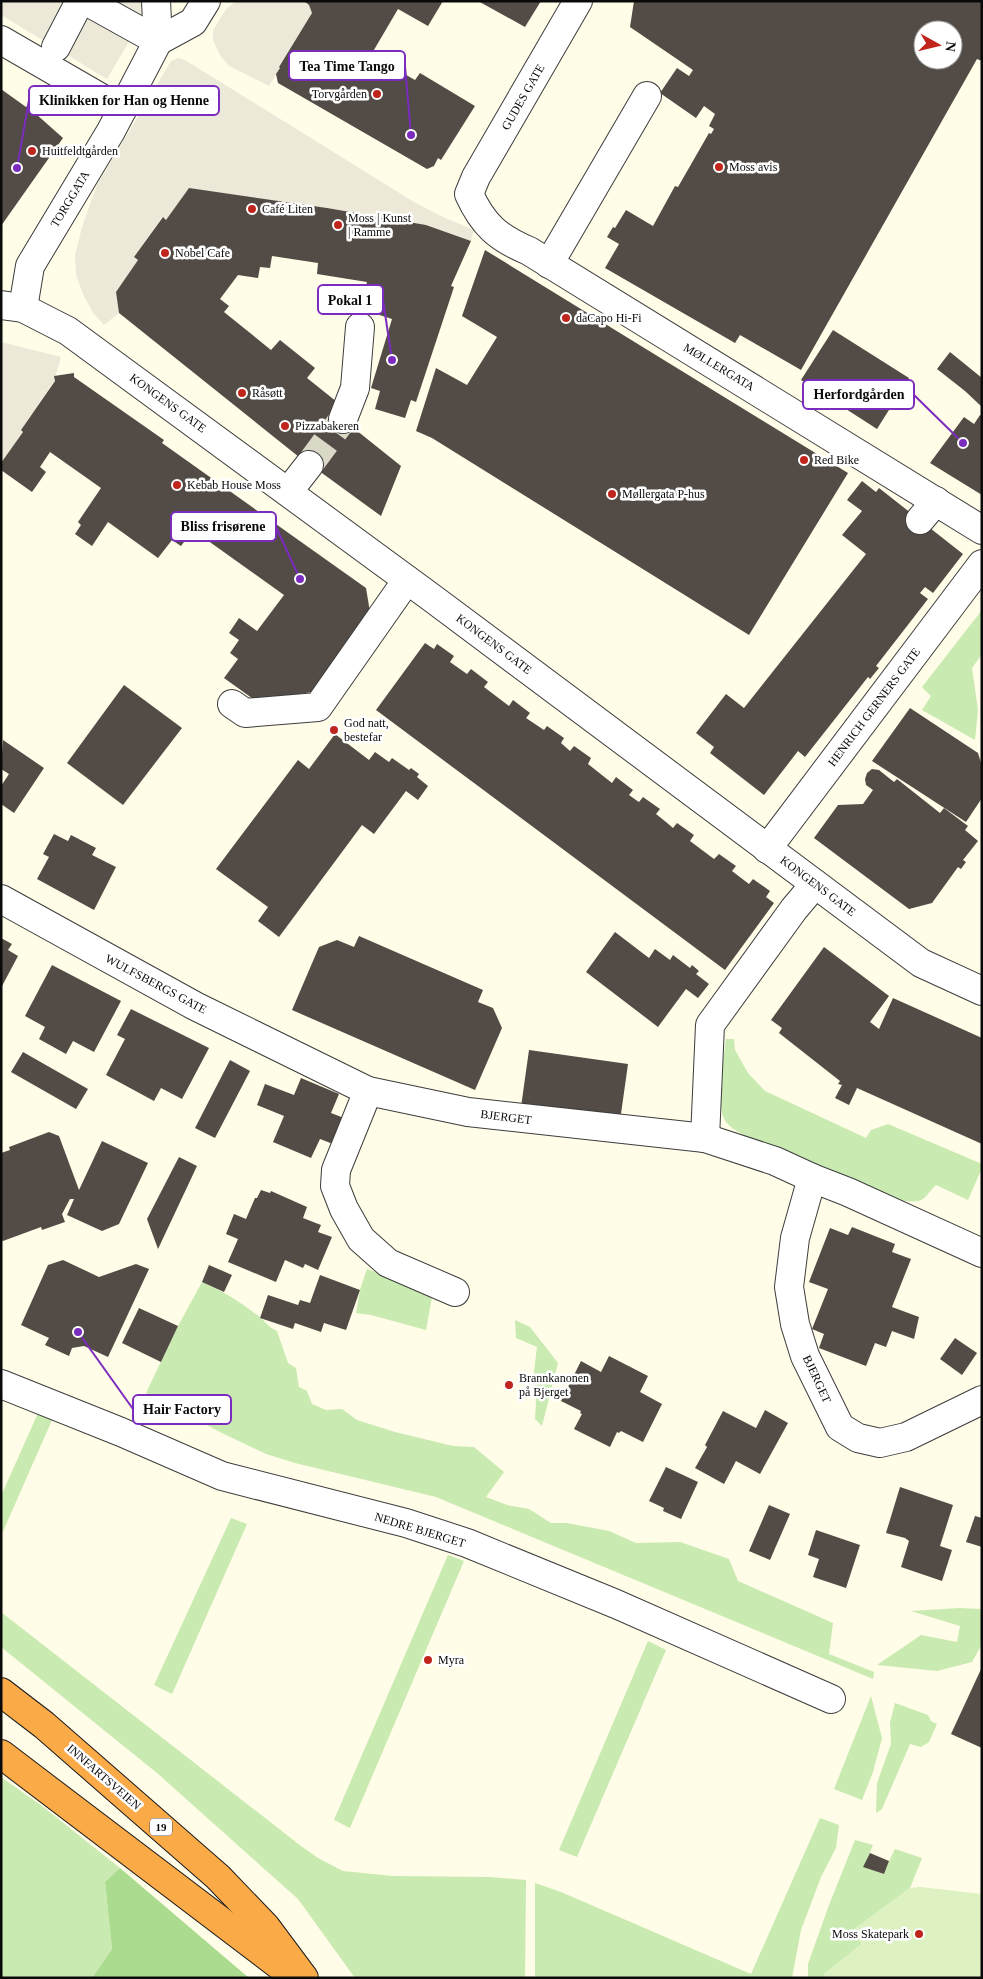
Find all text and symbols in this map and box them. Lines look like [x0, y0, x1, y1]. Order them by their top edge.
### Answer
north arrow [913, 20, 963, 70]
text: N [942, 41, 959, 53]
callout: Tea Time Tango [289, 51, 405, 80]
text: Tea Time Tango [299, 59, 395, 74]
street label: GUDES GATE [499, 62, 547, 132]
callout: Klinikken for Han og Henne [29, 86, 219, 115]
place label: Torvgården [312, 87, 367, 101]
marker: Torvgården [371, 88, 383, 100]
text: Klinikken for Han og Henne [39, 93, 209, 108]
place label: Huitfeldtgården [42, 144, 118, 158]
marker: Huitfeldtgården [26, 145, 38, 157]
place label: Moss avis [729, 160, 778, 174]
marker: Moss avis [713, 161, 725, 173]
street label: TORGGATA [48, 168, 93, 230]
place label: Café Liten [262, 202, 313, 216]
marker: Café Liten [246, 203, 258, 215]
place label: Moss | Kunst | Ramme [348, 211, 412, 239]
marker: Moss | Kunst | Ramme [332, 219, 344, 231]
place label: Nobel Cafe [175, 246, 230, 260]
marker: Nobel Cafe [159, 247, 171, 259]
callout: Pokal 1 [318, 285, 383, 314]
text: Pokal 1 [328, 293, 372, 308]
place label: daCapo Hi-Fi [576, 311, 642, 325]
marker: daCapo Hi-Fi [560, 312, 572, 324]
street label: MØLLERGATA [681, 340, 757, 394]
street label: KONGENS GATE [127, 371, 209, 435]
callout: Herfordgården [803, 380, 914, 409]
place label: Råsøtt [252, 386, 283, 400]
marker: Råsøtt [236, 387, 248, 399]
text: Herfordgården [814, 387, 905, 402]
place label: Pizzabakeren [295, 419, 359, 433]
marker: Pizzabakeren [279, 420, 291, 432]
place label: Red Bike [814, 453, 859, 467]
marker: Red Bike [798, 454, 810, 466]
place label: Kebab House Moss [187, 478, 281, 492]
marker: Kebab House Moss [171, 479, 183, 491]
place label: Møllergata P-hus [622, 487, 705, 501]
marker: Møllergata P-hus [606, 488, 618, 500]
callout: Bliss frisørene [171, 512, 276, 541]
text: Bliss frisørene [181, 519, 265, 534]
street label: KONGENS GATE [453, 611, 535, 677]
street label: HENRICH GERNERS GATE [825, 645, 923, 769]
place label: God natt, bestefar [344, 716, 389, 744]
marker: God natt, bestefar [328, 724, 340, 736]
street label: KONGENS GATE [777, 853, 859, 919]
street label: WULFSBERGS GATE [103, 951, 209, 1017]
street label: BJERGET [480, 1107, 533, 1127]
street label: BJERGET [800, 1353, 834, 1406]
place label: Brannkanonen på Bjerget [519, 1371, 589, 1399]
marker: Brannkanonen på Bjerget [503, 1379, 515, 1391]
callout: Hair Factory [133, 1395, 231, 1424]
text: Hair Factory [143, 1402, 221, 1417]
street label: NEDRE BJERGET [373, 1510, 468, 1551]
place label: Myra [438, 1653, 465, 1667]
marker: Myra [422, 1654, 434, 1666]
street label: INNFARTSVEIEN [64, 1741, 144, 1813]
road number: 19 [150, 1818, 172, 1835]
place label: Moss Skatepark [832, 1927, 909, 1941]
marker: Moss Skatepark [913, 1928, 925, 1940]

